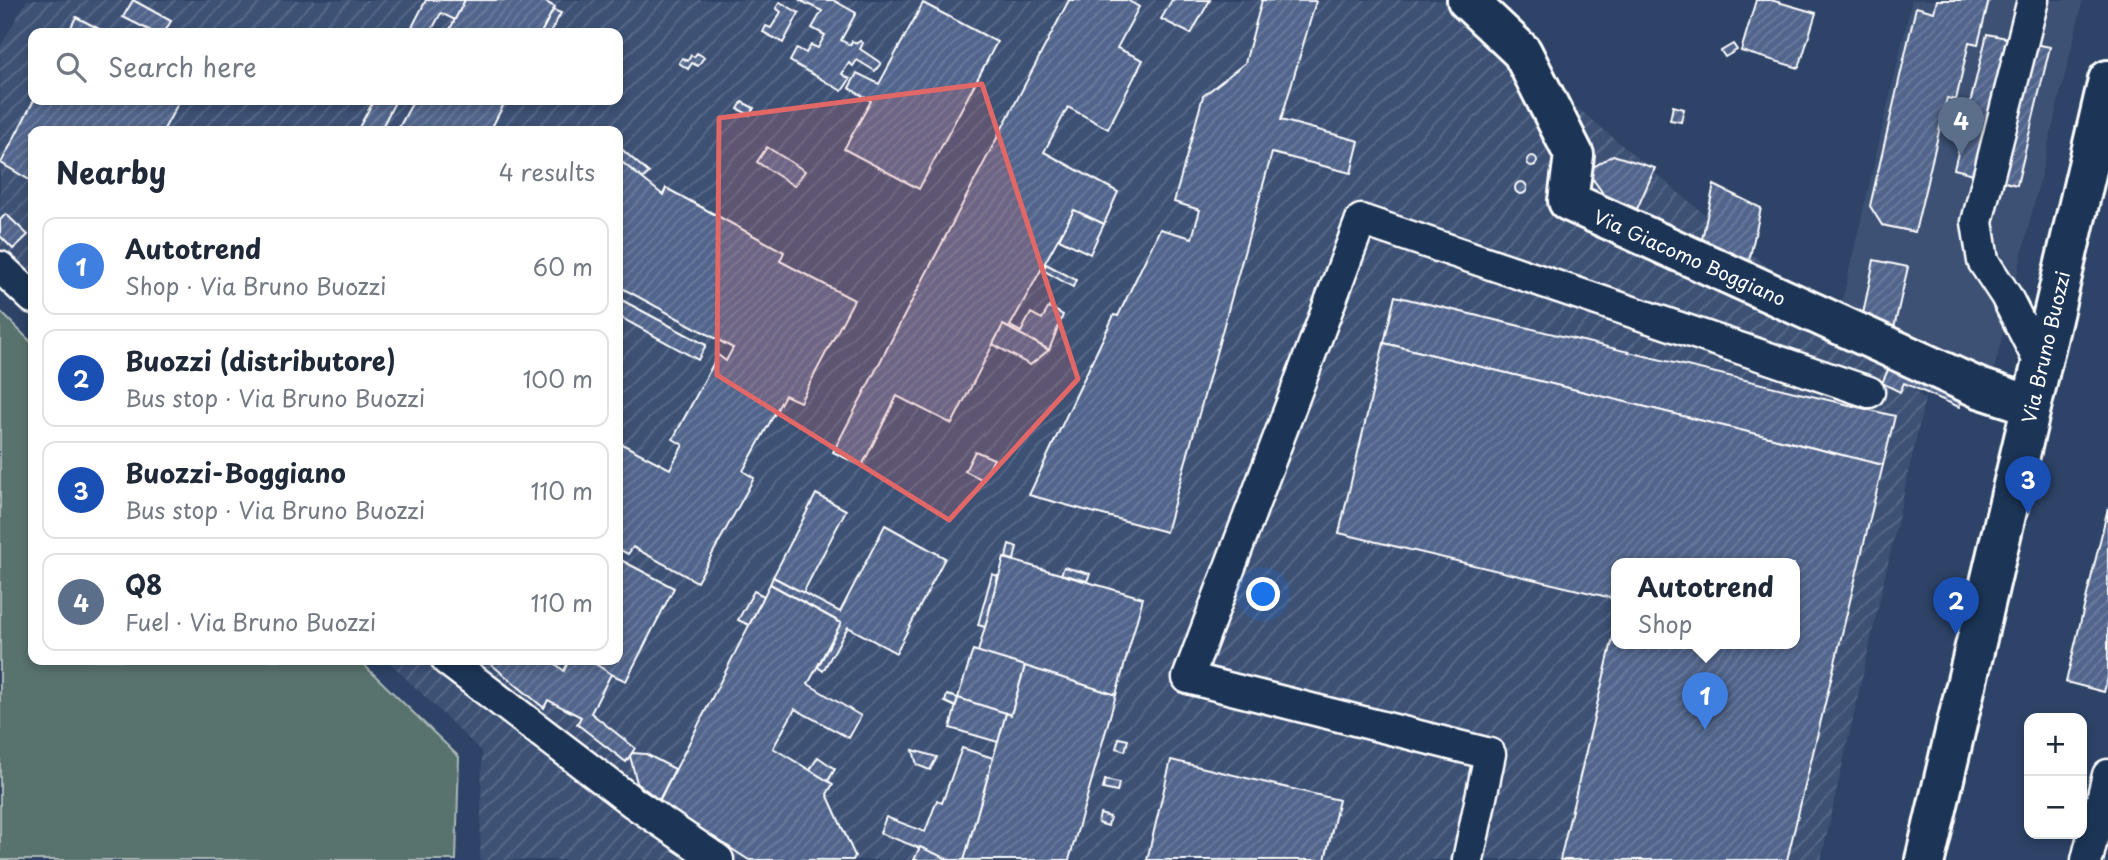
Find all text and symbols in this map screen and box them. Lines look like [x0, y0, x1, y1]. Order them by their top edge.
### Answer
search box [28, 28, 623, 105]
text: Search here [108, 47, 257, 86]
icon: search [52, 48, 90, 86]
pin: 4 [1938, 97, 1984, 155]
text: Nearby [56, 149, 166, 194]
text: 4 results [499, 154, 595, 189]
street label: Via Giacomo Boggiano [1589, 202, 1791, 312]
text: Autotrend [125, 229, 261, 268]
text: 1 [76, 249, 87, 284]
text: 60 m [533, 249, 593, 284]
text: Shop · Via Bruno Buozzi [125, 268, 387, 303]
street label: Via Bruno Buozzi [2014, 268, 2076, 426]
text: Buozzi (distributore) [125, 341, 396, 380]
text: 2 [73, 361, 89, 396]
text: 100 m [523, 361, 593, 396]
text: Bus stop · Via Bruno Buozzi [125, 380, 425, 415]
text: Buozzi-Boggiano [125, 453, 346, 492]
pin: 3 [2005, 456, 2051, 514]
text: 3 [73, 473, 89, 508]
text: 110 m [531, 473, 593, 508]
text: Bus stop · Via Bruno Buozzi [125, 492, 425, 527]
popup [1611, 558, 1800, 649]
text: Q8 [125, 565, 162, 604]
text: Autotrend [1637, 567, 1774, 606]
your location [1246, 577, 1280, 611]
pin: 2 [1933, 577, 1979, 635]
text: 4 [73, 585, 89, 620]
text: 110 m [531, 585, 593, 620]
text: Fuel · Via Bruno Buozzi [125, 604, 376, 639]
text: Shop [1637, 606, 1692, 641]
pin: 1 [1682, 672, 1728, 730]
map controls [2024, 713, 2087, 839]
button: + [2024, 713, 2087, 776]
button: − [2024, 776, 2087, 839]

